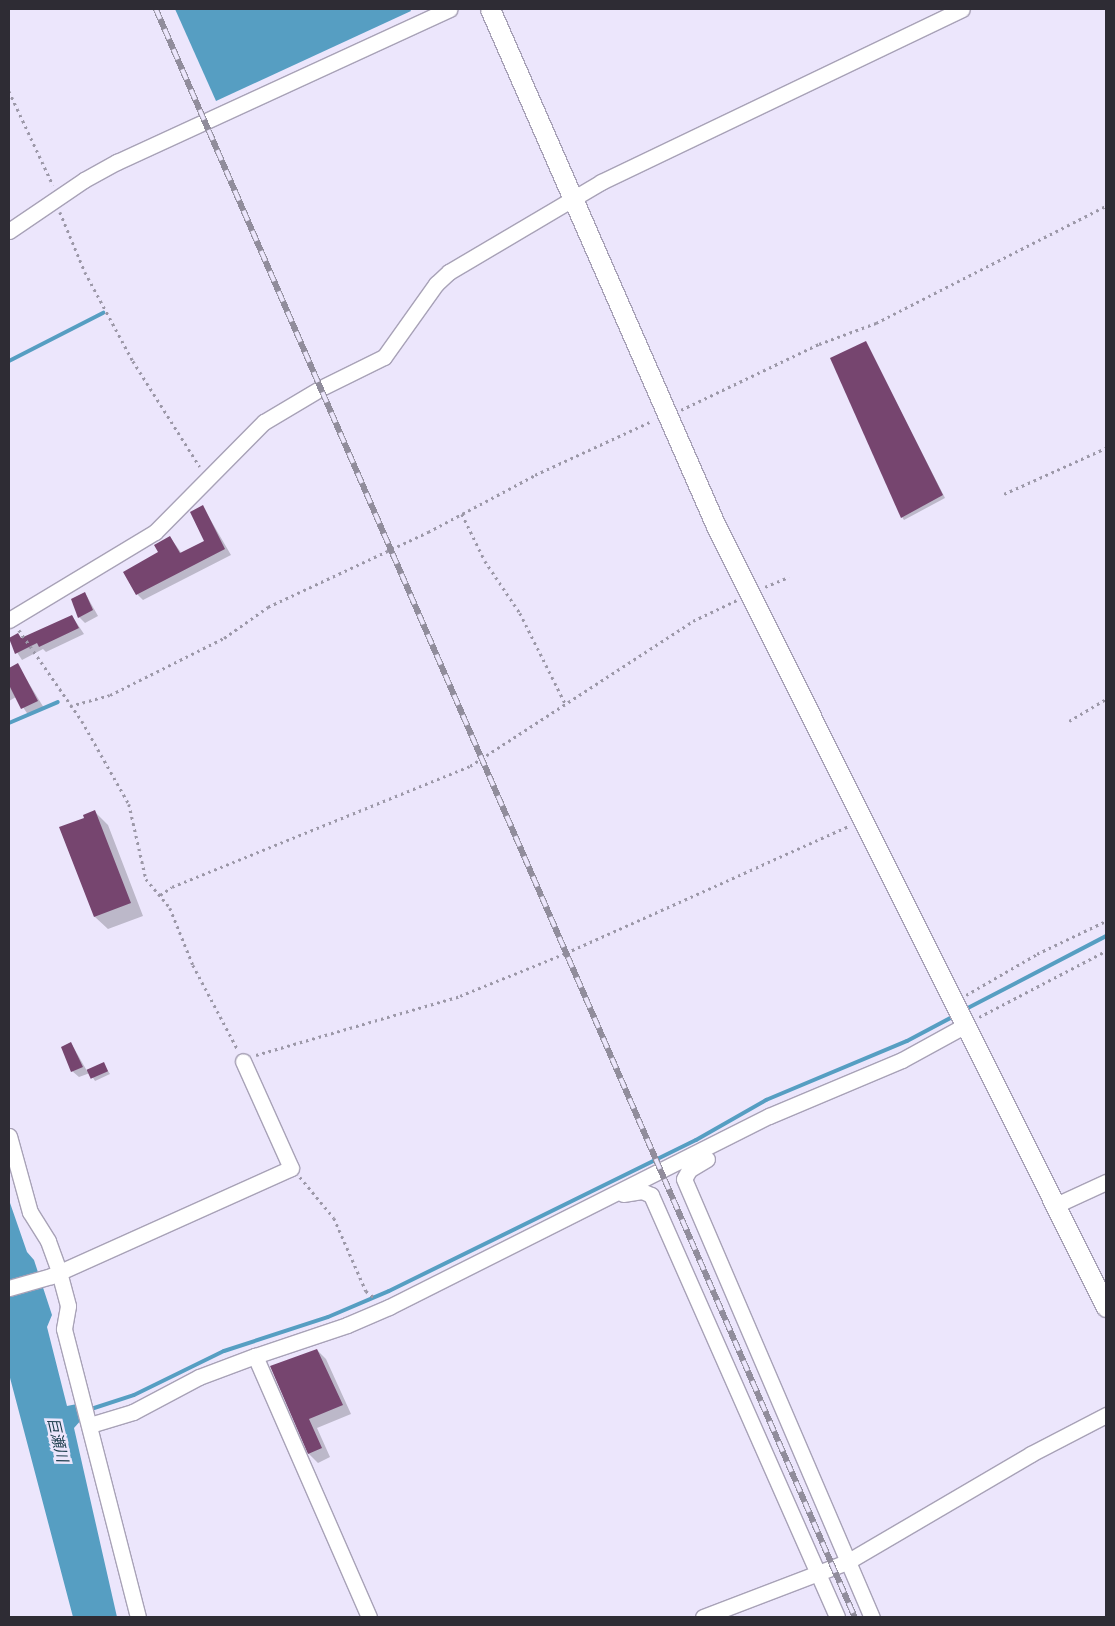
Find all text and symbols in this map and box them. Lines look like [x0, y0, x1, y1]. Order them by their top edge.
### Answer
water label: 巨瀬川 [43, 1416, 71, 1464]

